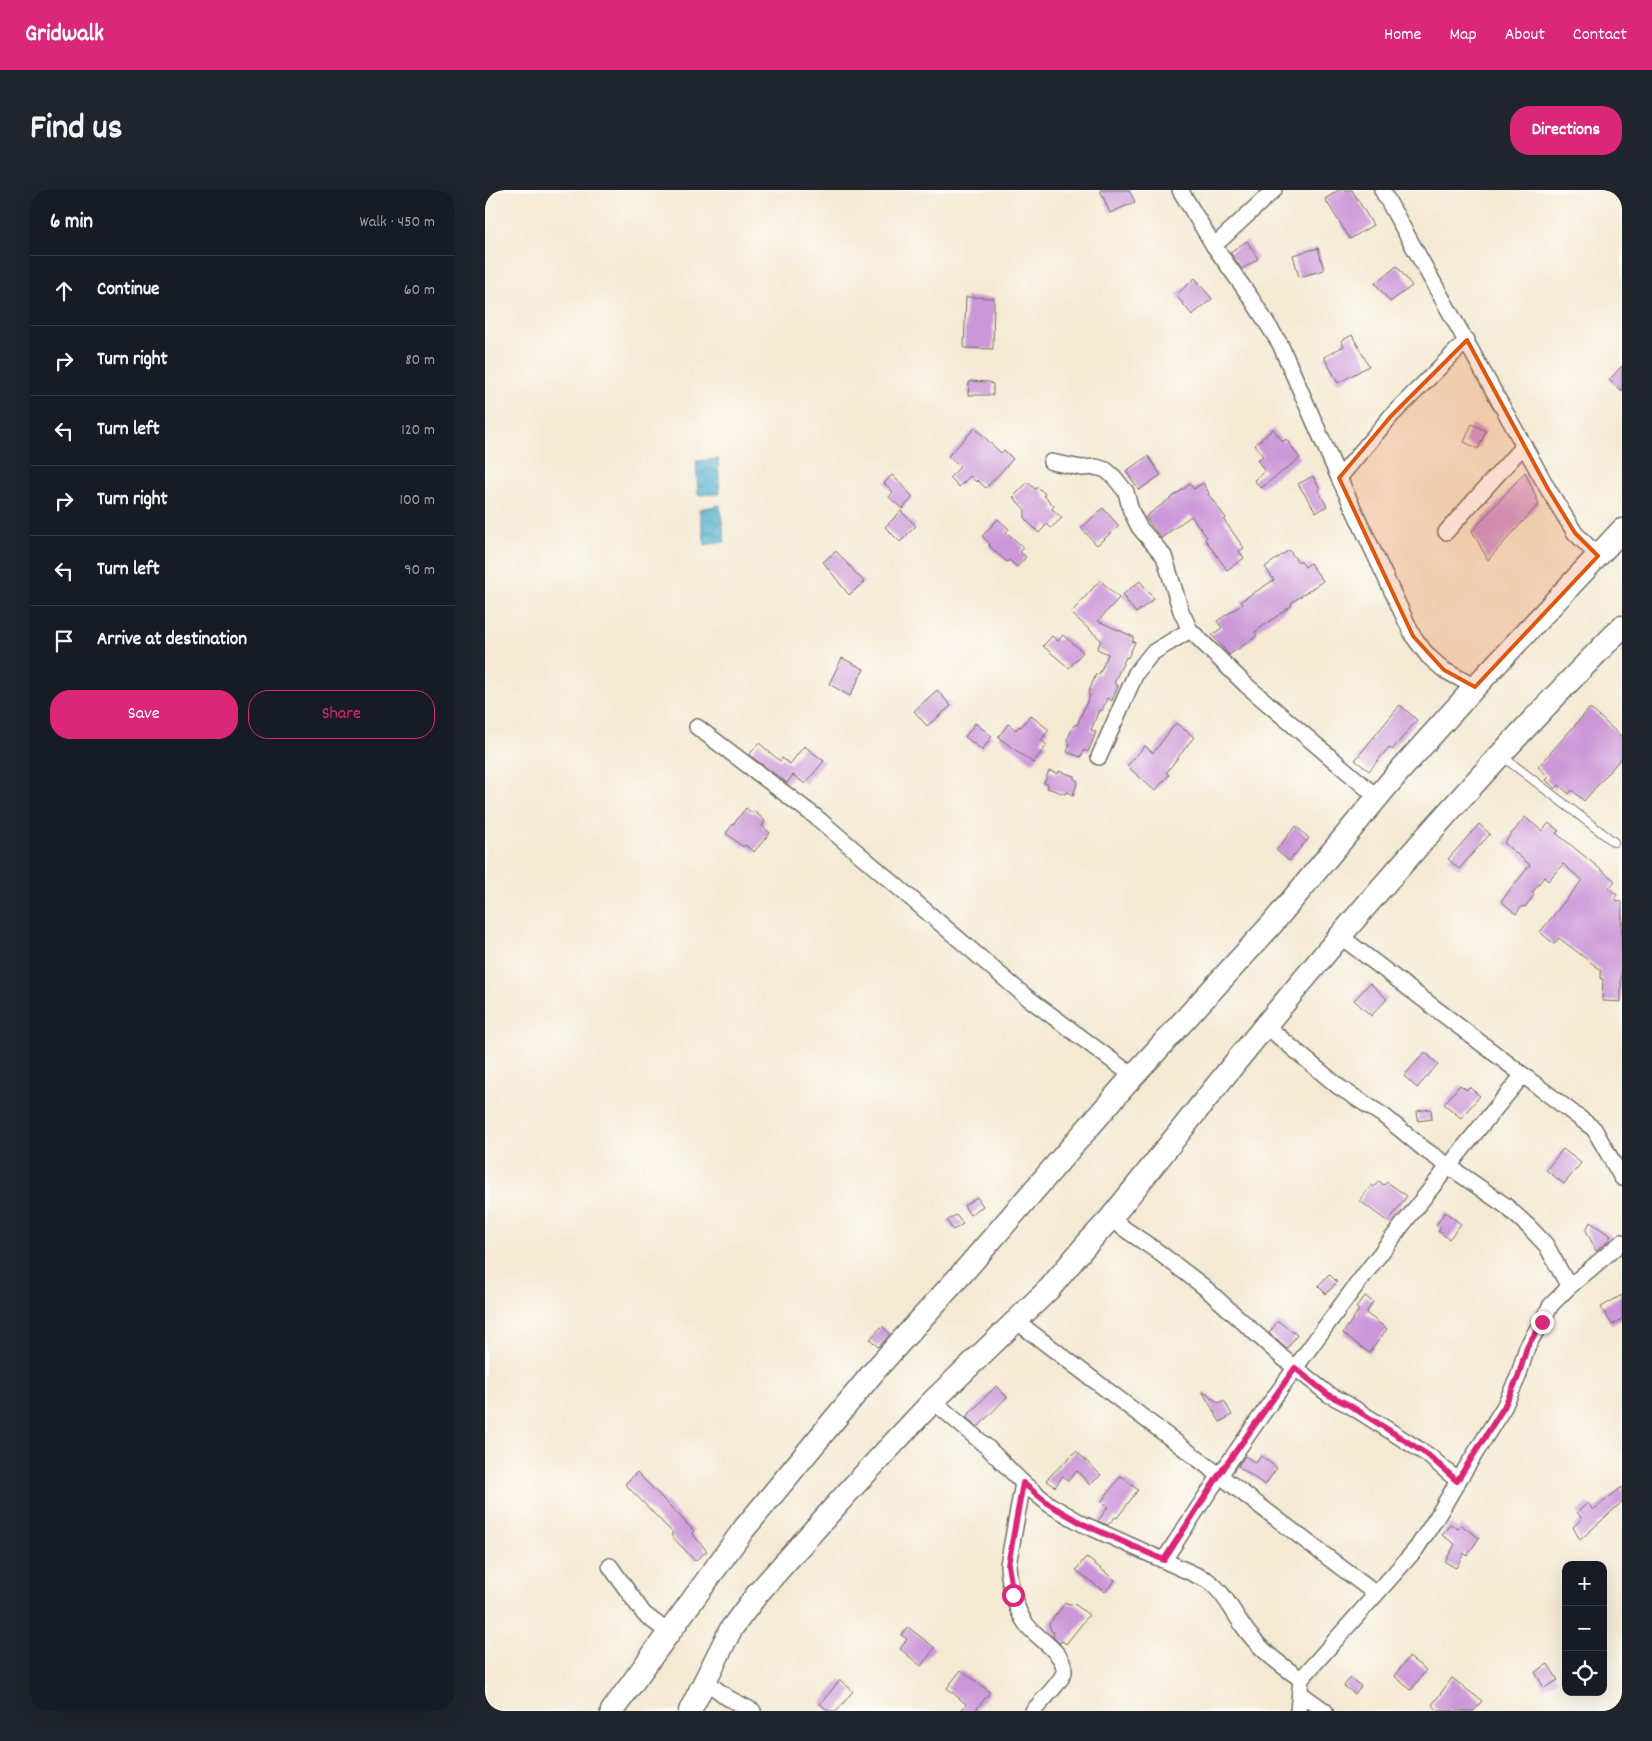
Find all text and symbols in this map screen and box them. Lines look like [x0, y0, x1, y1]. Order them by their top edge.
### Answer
text: Gridwalk [25, 18, 104, 52]
text: Home [1384, 23, 1421, 48]
text: Map [1449, 23, 1477, 48]
text: About [1505, 23, 1545, 48]
text: Contact [1573, 23, 1627, 48]
text: Find us [30, 105, 122, 155]
button: Directions [1510, 106, 1622, 155]
text: 6 min [50, 208, 93, 238]
text: Walk · 450 m [360, 211, 435, 234]
icon: ahead [50, 277, 78, 305]
text: Continue [97, 277, 159, 304]
text: 60 m [404, 279, 435, 302]
icon: right [50, 347, 78, 375]
text: Turn right [97, 347, 168, 374]
text: 80 m [405, 349, 435, 372]
icon: left [50, 417, 78, 445]
text: Turn left [97, 417, 160, 444]
text: 120 m [401, 419, 435, 442]
icon: right [50, 487, 78, 515]
text: Turn right [97, 487, 168, 514]
text: 100 m [399, 489, 435, 512]
icon: left [50, 557, 78, 585]
text: Turn left [97, 557, 160, 584]
text: 90 m [404, 559, 435, 582]
icon: arrive [50, 627, 78, 655]
text: Arrive at destination [97, 627, 247, 654]
button: Save [50, 690, 238, 739]
button: Share [248, 690, 435, 739]
route end [1531, 1311, 1554, 1334]
map controls [1562, 1561, 1607, 1696]
button: + [1562, 1561, 1607, 1606]
route start [1002, 1584, 1025, 1607]
button: − [1562, 1606, 1607, 1651]
button: locate [1562, 1651, 1607, 1696]

